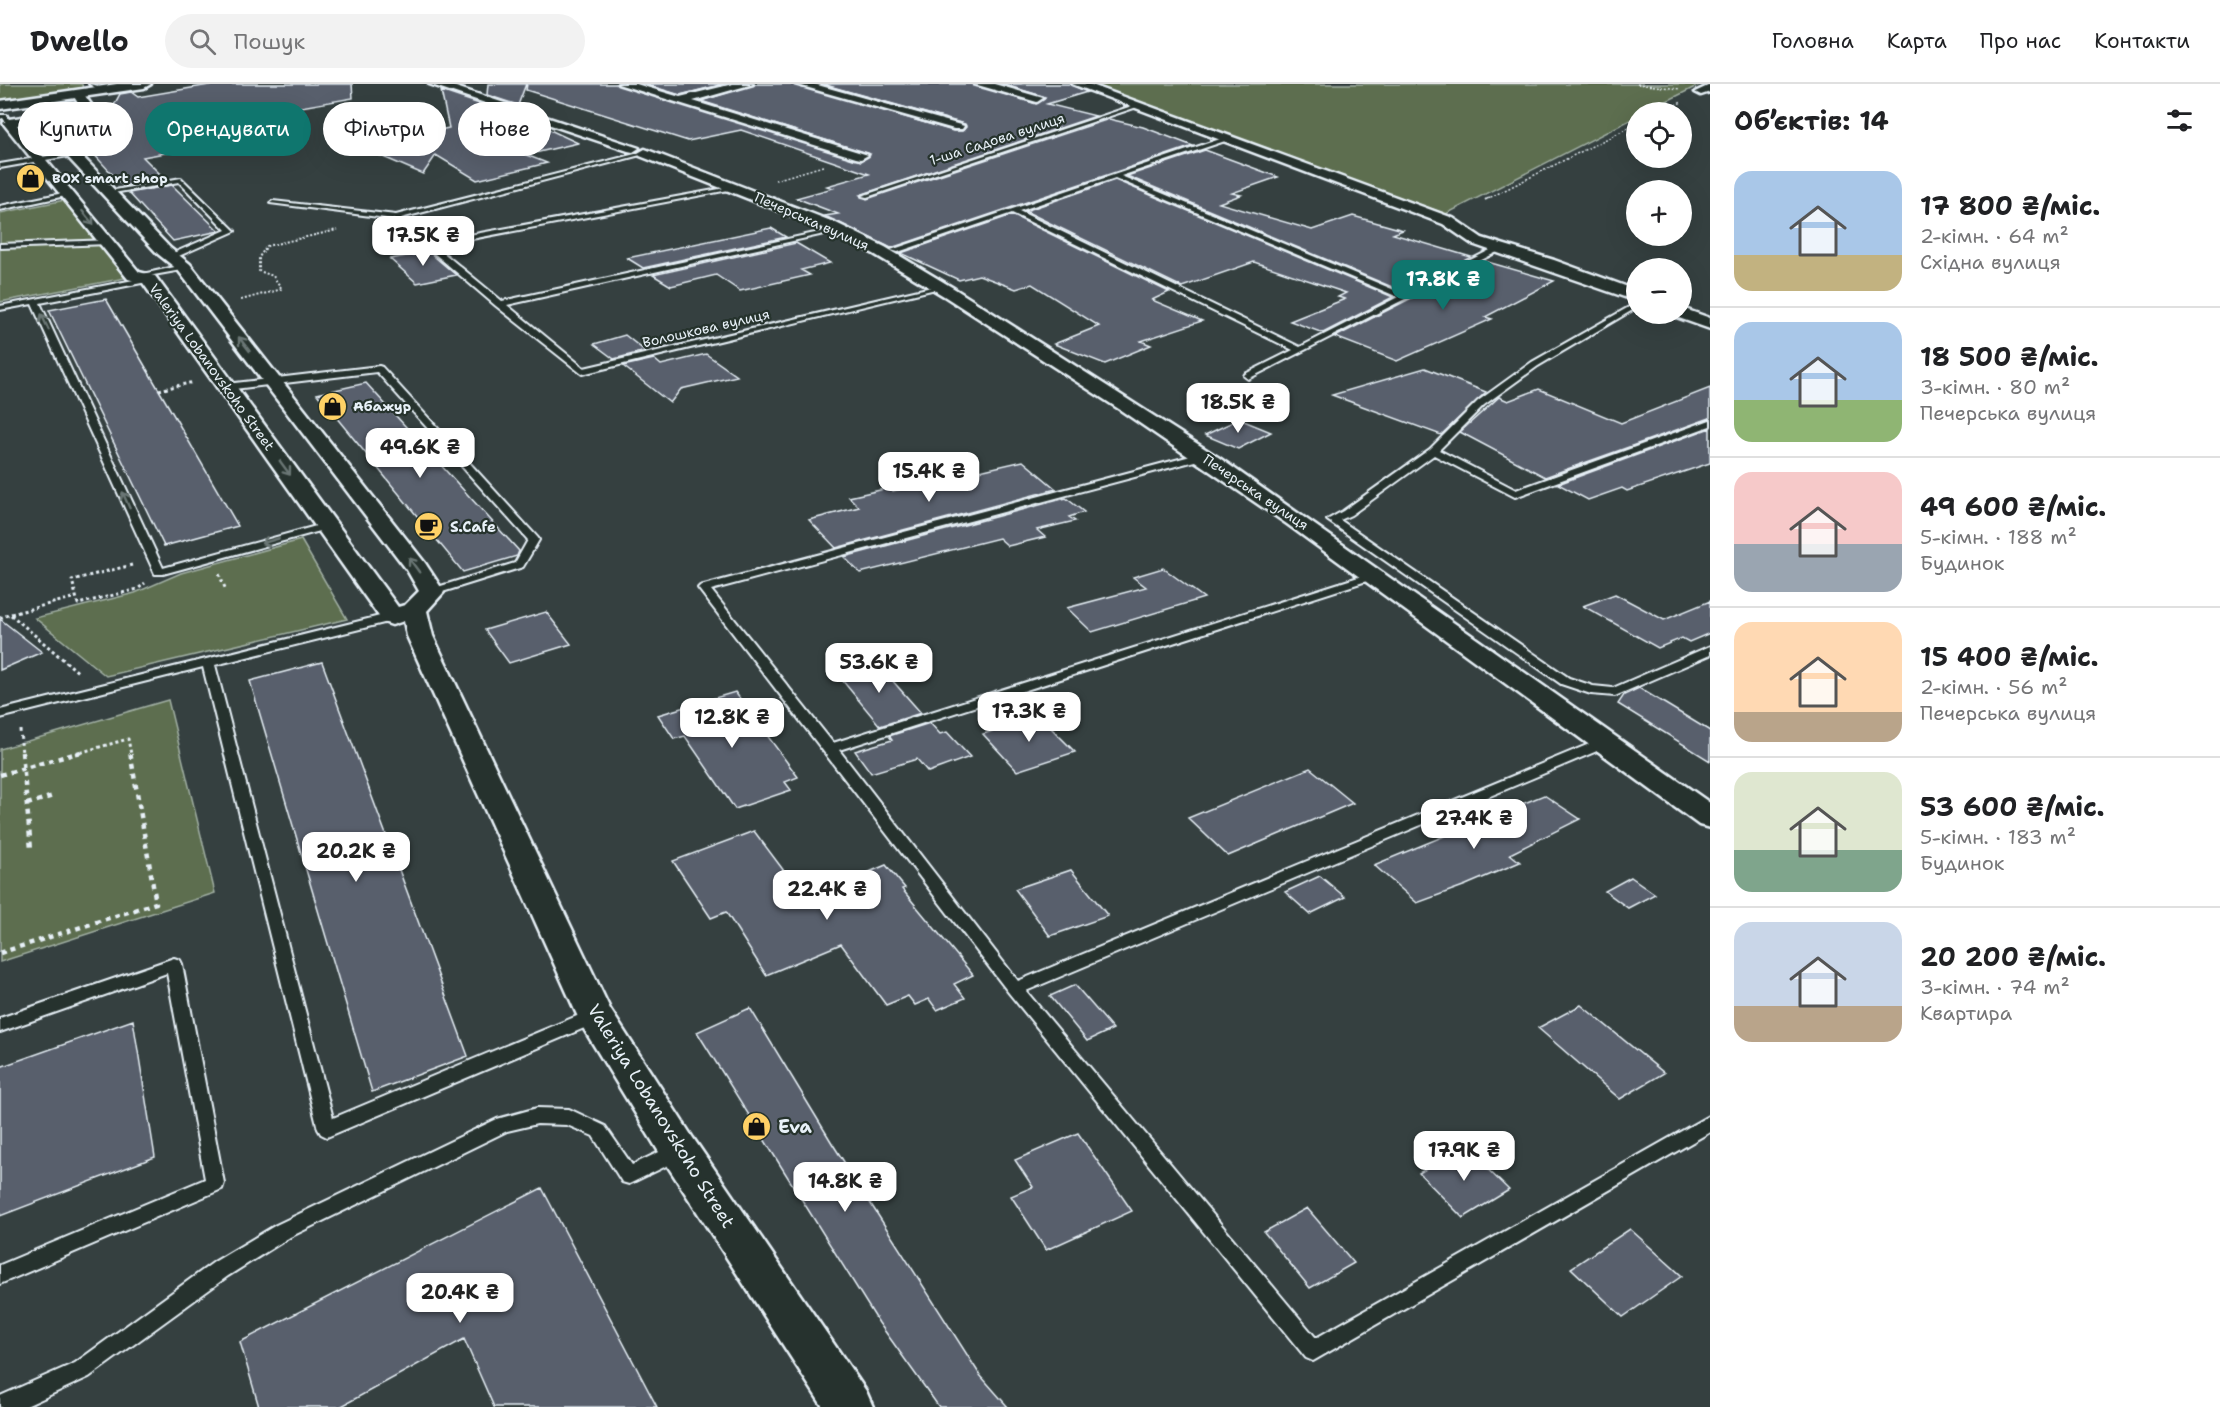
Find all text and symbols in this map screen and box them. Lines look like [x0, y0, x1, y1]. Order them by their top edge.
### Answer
search box [165, 14, 585, 68]
text: Dwello [30, 22, 129, 60]
icon: search [186, 25, 219, 58]
text: Пошук [234, 27, 305, 56]
text: Головна [1772, 27, 1854, 55]
text: Карта [1887, 27, 1947, 55]
text: Про нас [1980, 27, 2061, 55]
text: Контакти [2094, 27, 2190, 55]
chip: Купити [18, 102, 133, 156]
chip: Орендувати [145, 102, 311, 156]
chip: Фільтри [323, 102, 446, 156]
chip: Нове [458, 102, 551, 156]
map controls [1626, 102, 1692, 324]
button: locate [1626, 102, 1692, 168]
text: Об’єктів: 14 [1734, 103, 1889, 138]
icon: filters [2163, 104, 2196, 137]
street label: 1-ша Садова вулиця [927, 109, 1067, 169]
shop icon: BOX smart shop [15, 162, 47, 194]
place label: BOX smart shop [52, 169, 168, 187]
button: + [1626, 180, 1692, 246]
street label: Печерська вулиця [752, 188, 872, 254]
text: 17 800 ₴/міс. [1920, 188, 2100, 223]
icon: home [1782, 195, 1854, 267]
one-way arrow [81, 210, 95, 225]
pin: 17.5K ₴ [368, 216, 478, 267]
text: 17.5K ₴ [386, 222, 460, 248]
text: 2-кімн. · 64 m² [1920, 223, 2069, 249]
text: Східна вулиця [1920, 249, 2061, 275]
button: − [1626, 258, 1692, 324]
pin: 17.8K ₴ [1388, 260, 1498, 311]
text: 17.8K ₴ [1406, 266, 1480, 292]
street label: Valeriya Lobanovskoho Street [145, 280, 279, 454]
street label: Волошкова вулиця [641, 305, 771, 351]
one-way arrow [39, 314, 51, 332]
one-way arrow [237, 336, 250, 352]
text: 18 500 ₴/міс. [1920, 339, 2099, 374]
icon: home [1782, 346, 1854, 418]
text: 3-кімн. · 80 m² [1920, 374, 2070, 400]
pin: 18.5K ₴ [1183, 383, 1293, 434]
text: 18.5K ₴ [1201, 389, 1275, 415]
shop icon: Абажур [316, 390, 348, 422]
place label: Абажур [353, 397, 411, 415]
text: Печерська вулиця [1920, 400, 2096, 426]
pin: 49.6K ₴ [365, 428, 475, 479]
text: 49.6K ₴ [380, 434, 460, 460]
street label: Печерська вулиця [1200, 450, 1312, 534]
pin: 15.4K ₴ [874, 452, 984, 503]
text: 15.4K ₴ [892, 458, 966, 484]
one-way arrow [279, 459, 291, 475]
text: 49 600 ₴/міс. [1920, 489, 2106, 524]
one-way arrow [120, 491, 132, 509]
icon: home [1782, 496, 1854, 568]
cafe icon: S.Cafe [413, 511, 445, 543]
place label: S.Cafe [450, 517, 496, 537]
text: 5-кімн. · 188 m² [1920, 524, 2077, 550]
one-way arrow [261, 536, 280, 548]
text: Будинок [1920, 550, 2004, 576]
one-way arrow [408, 557, 421, 573]
text: 15 400 ₴/міс. [1920, 639, 2099, 674]
pin: 53.6K ₴ [824, 643, 934, 694]
icon: home [1782, 646, 1854, 718]
text: 53.6K ₴ [839, 649, 919, 675]
text: 2-кімн. · 56 m² [1920, 674, 2067, 700]
pin: 17.3K ₴ [974, 692, 1084, 743]
pin: 12.8K ₴ [677, 698, 787, 749]
text: 17.3K ₴ [992, 698, 1066, 724]
text: Печерська вулиця [1920, 700, 2096, 726]
text: 12.8K ₴ [694, 704, 770, 730]
text: 53 600 ₴/міс. [1920, 789, 2105, 824]
icon: home [1782, 796, 1854, 868]
pin: 27.4K ₴ [1419, 799, 1529, 850]
text: 27.4K ₴ [1435, 805, 1513, 831]
text: 5-кімн. · 183 m² [1920, 824, 2076, 850]
pin: 20.2K ₴ [301, 832, 411, 883]
text: 20.2K ₴ [316, 838, 396, 864]
text: Будинок [1920, 850, 2004, 876]
pin: 22.4K ₴ [772, 870, 882, 921]
text: 22.4K ₴ [787, 876, 867, 902]
text: 20 200 ₴/міс. [1920, 939, 2106, 974]
icon: home [1782, 946, 1854, 1018]
text: 3-кімн. · 74 m² [1920, 974, 2070, 1000]
street label: Valeriya Lobanovskoho Street [582, 999, 740, 1233]
text: Квартира [1920, 1000, 2012, 1026]
shop icon: Eva [741, 1111, 773, 1143]
place label: Eva [778, 1115, 813, 1139]
pin: 17.9K ₴ [1409, 1131, 1519, 1182]
text: 17.9K ₴ [1428, 1137, 1500, 1163]
pin: 14.8K ₴ [790, 1162, 900, 1213]
text: 14.8K ₴ [807, 1168, 883, 1194]
pin: 20.4K ₴ [405, 1273, 515, 1324]
text: 20.4K ₴ [420, 1279, 500, 1305]

